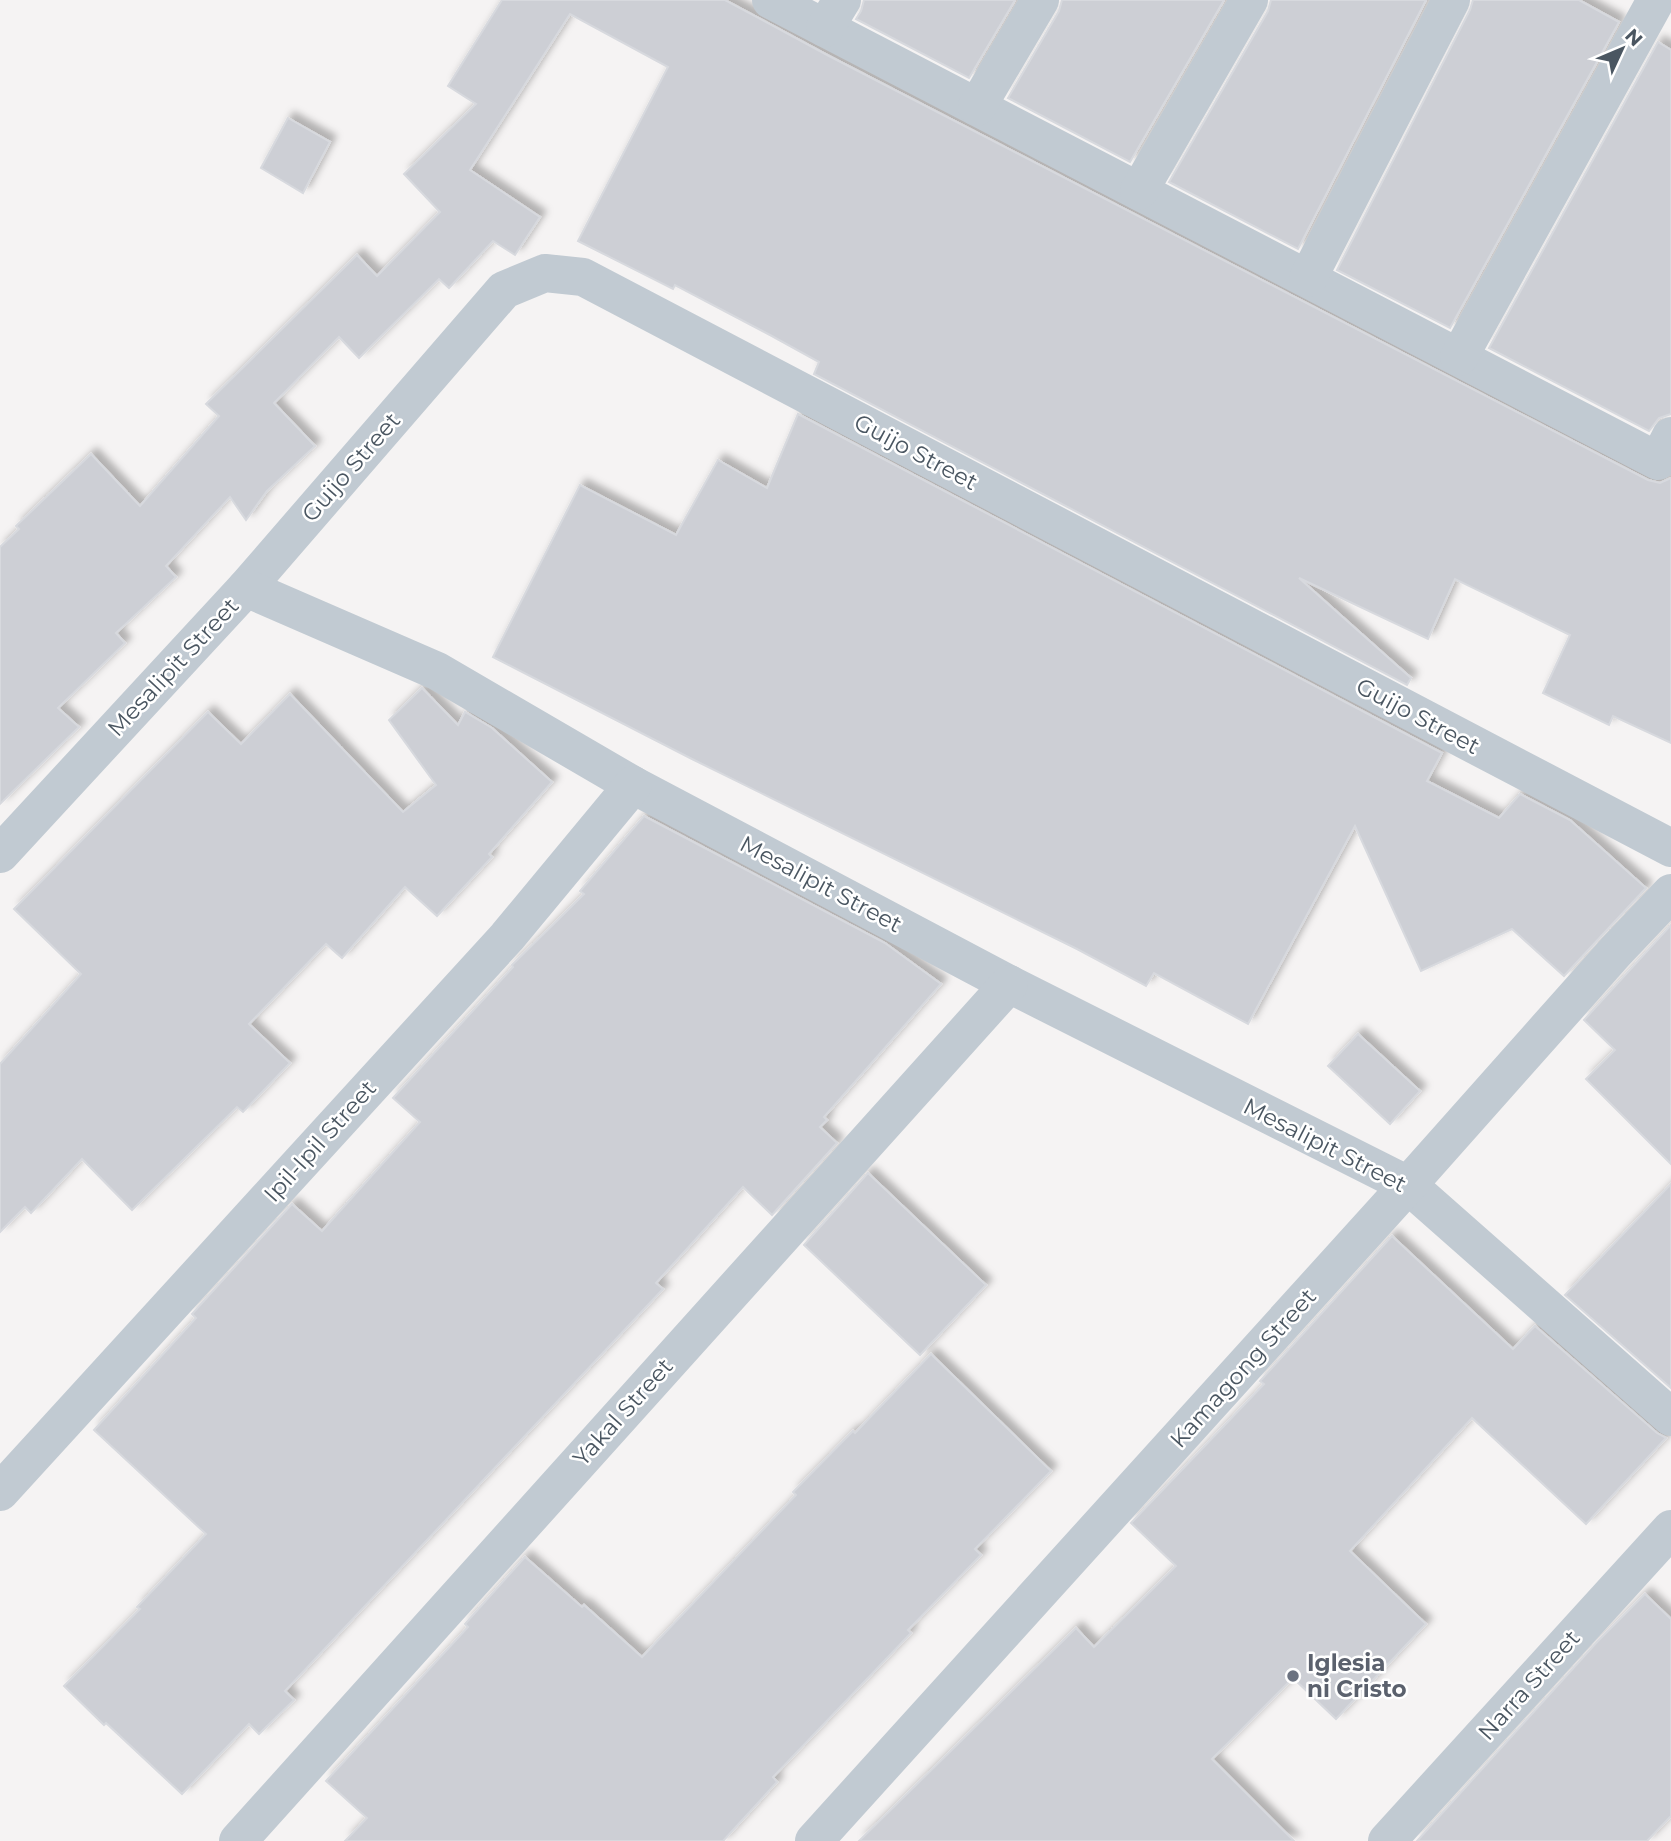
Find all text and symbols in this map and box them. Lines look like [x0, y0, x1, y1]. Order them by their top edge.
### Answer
north arrow [1587, 14, 1657, 84]
text: N [1620, 24, 1647, 51]
street label: Guijo Street [296, 407, 406, 527]
street label: Guijo Street [850, 408, 982, 496]
street label: Mesalipit Street [102, 592, 244, 742]
street label: Guijo Street [1352, 672, 1484, 760]
street label: Mesalipit Street [735, 829, 907, 939]
street label: Ipil-Ipil Street [258, 1074, 382, 1208]
street label: Mesalipit Street [1239, 1092, 1411, 1198]
street label: Kamagong Street [1164, 1283, 1322, 1453]
street label: Yakal Street [567, 1352, 679, 1472]
street label: Narra Street [1472, 1624, 1586, 1746]
place label: Iglesia ni Cristo [1307, 1649, 1407, 1703]
marker: Iglesia ni Cristo [1285, 1668, 1301, 1684]

